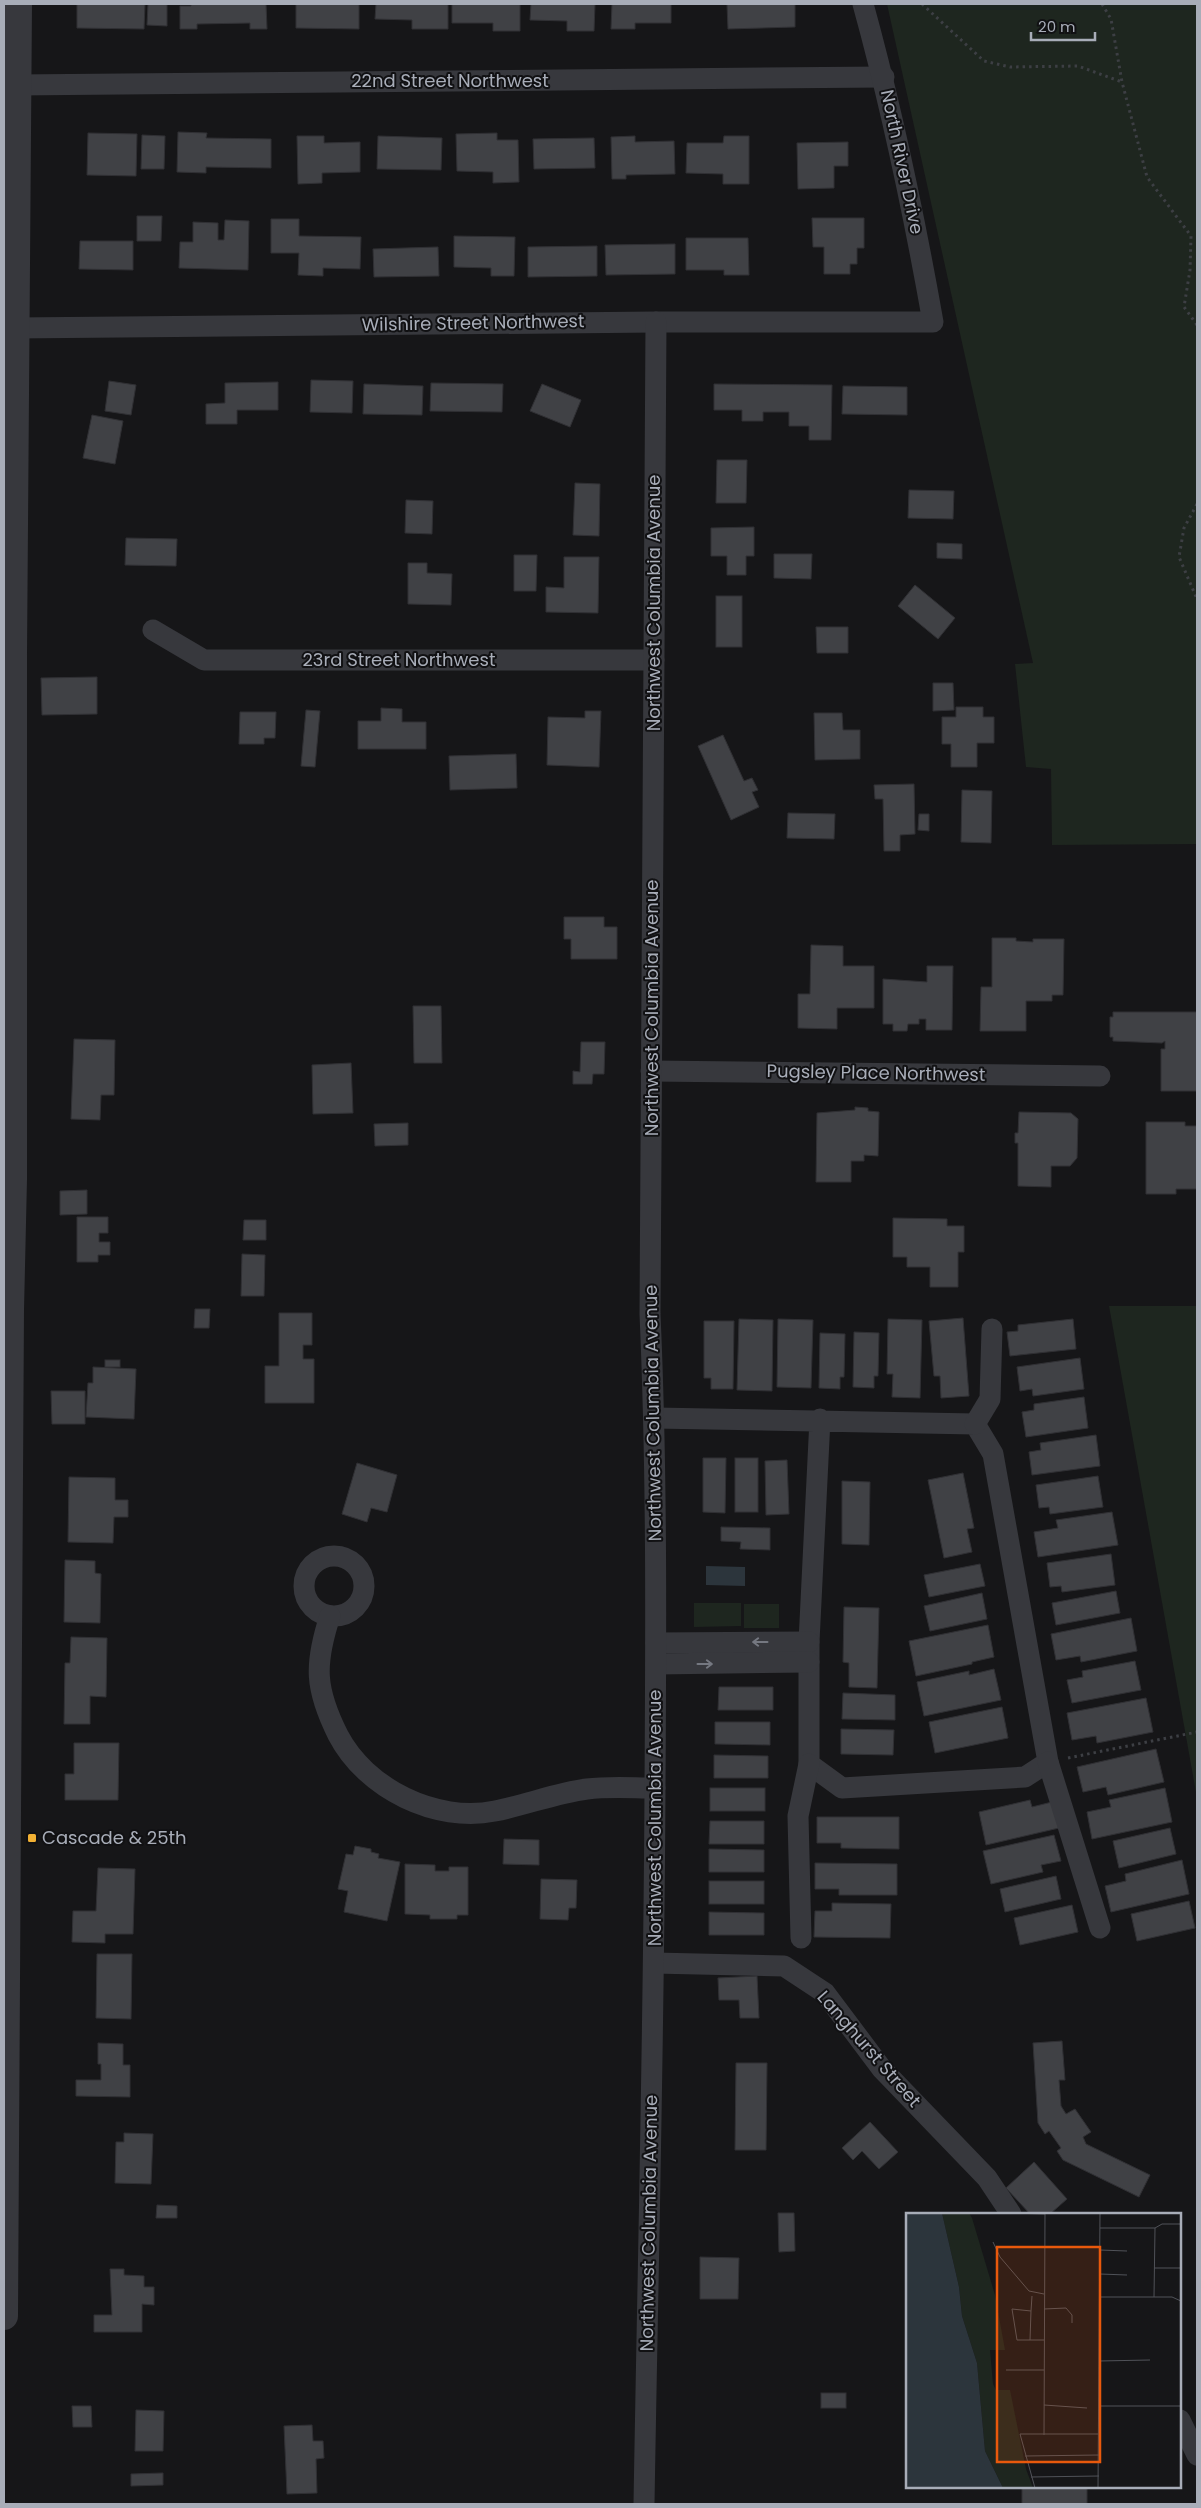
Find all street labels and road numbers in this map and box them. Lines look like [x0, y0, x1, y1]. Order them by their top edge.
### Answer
street label: 22nd Street Northwest [351, 68, 549, 93]
street label: North River Drive [875, 87, 930, 236]
street label: Wilshire Street Northwest [361, 308, 585, 337]
street label: Northwest Columbia Avenue [641, 475, 666, 731]
street label: 23rd Street Northwest [303, 647, 495, 672]
street label: Northwest Columbia Avenue [639, 880, 664, 1136]
street label: Pugsley Place Northwest [766, 1058, 986, 1087]
street label: Northwest Columbia Avenue [638, 1284, 667, 1542]
street label: Northwest Columbia Avenue [642, 1690, 667, 1946]
street label: Langhurst Street [812, 1985, 927, 2112]
street label: Northwest Columbia Avenue [634, 2094, 663, 2352]

